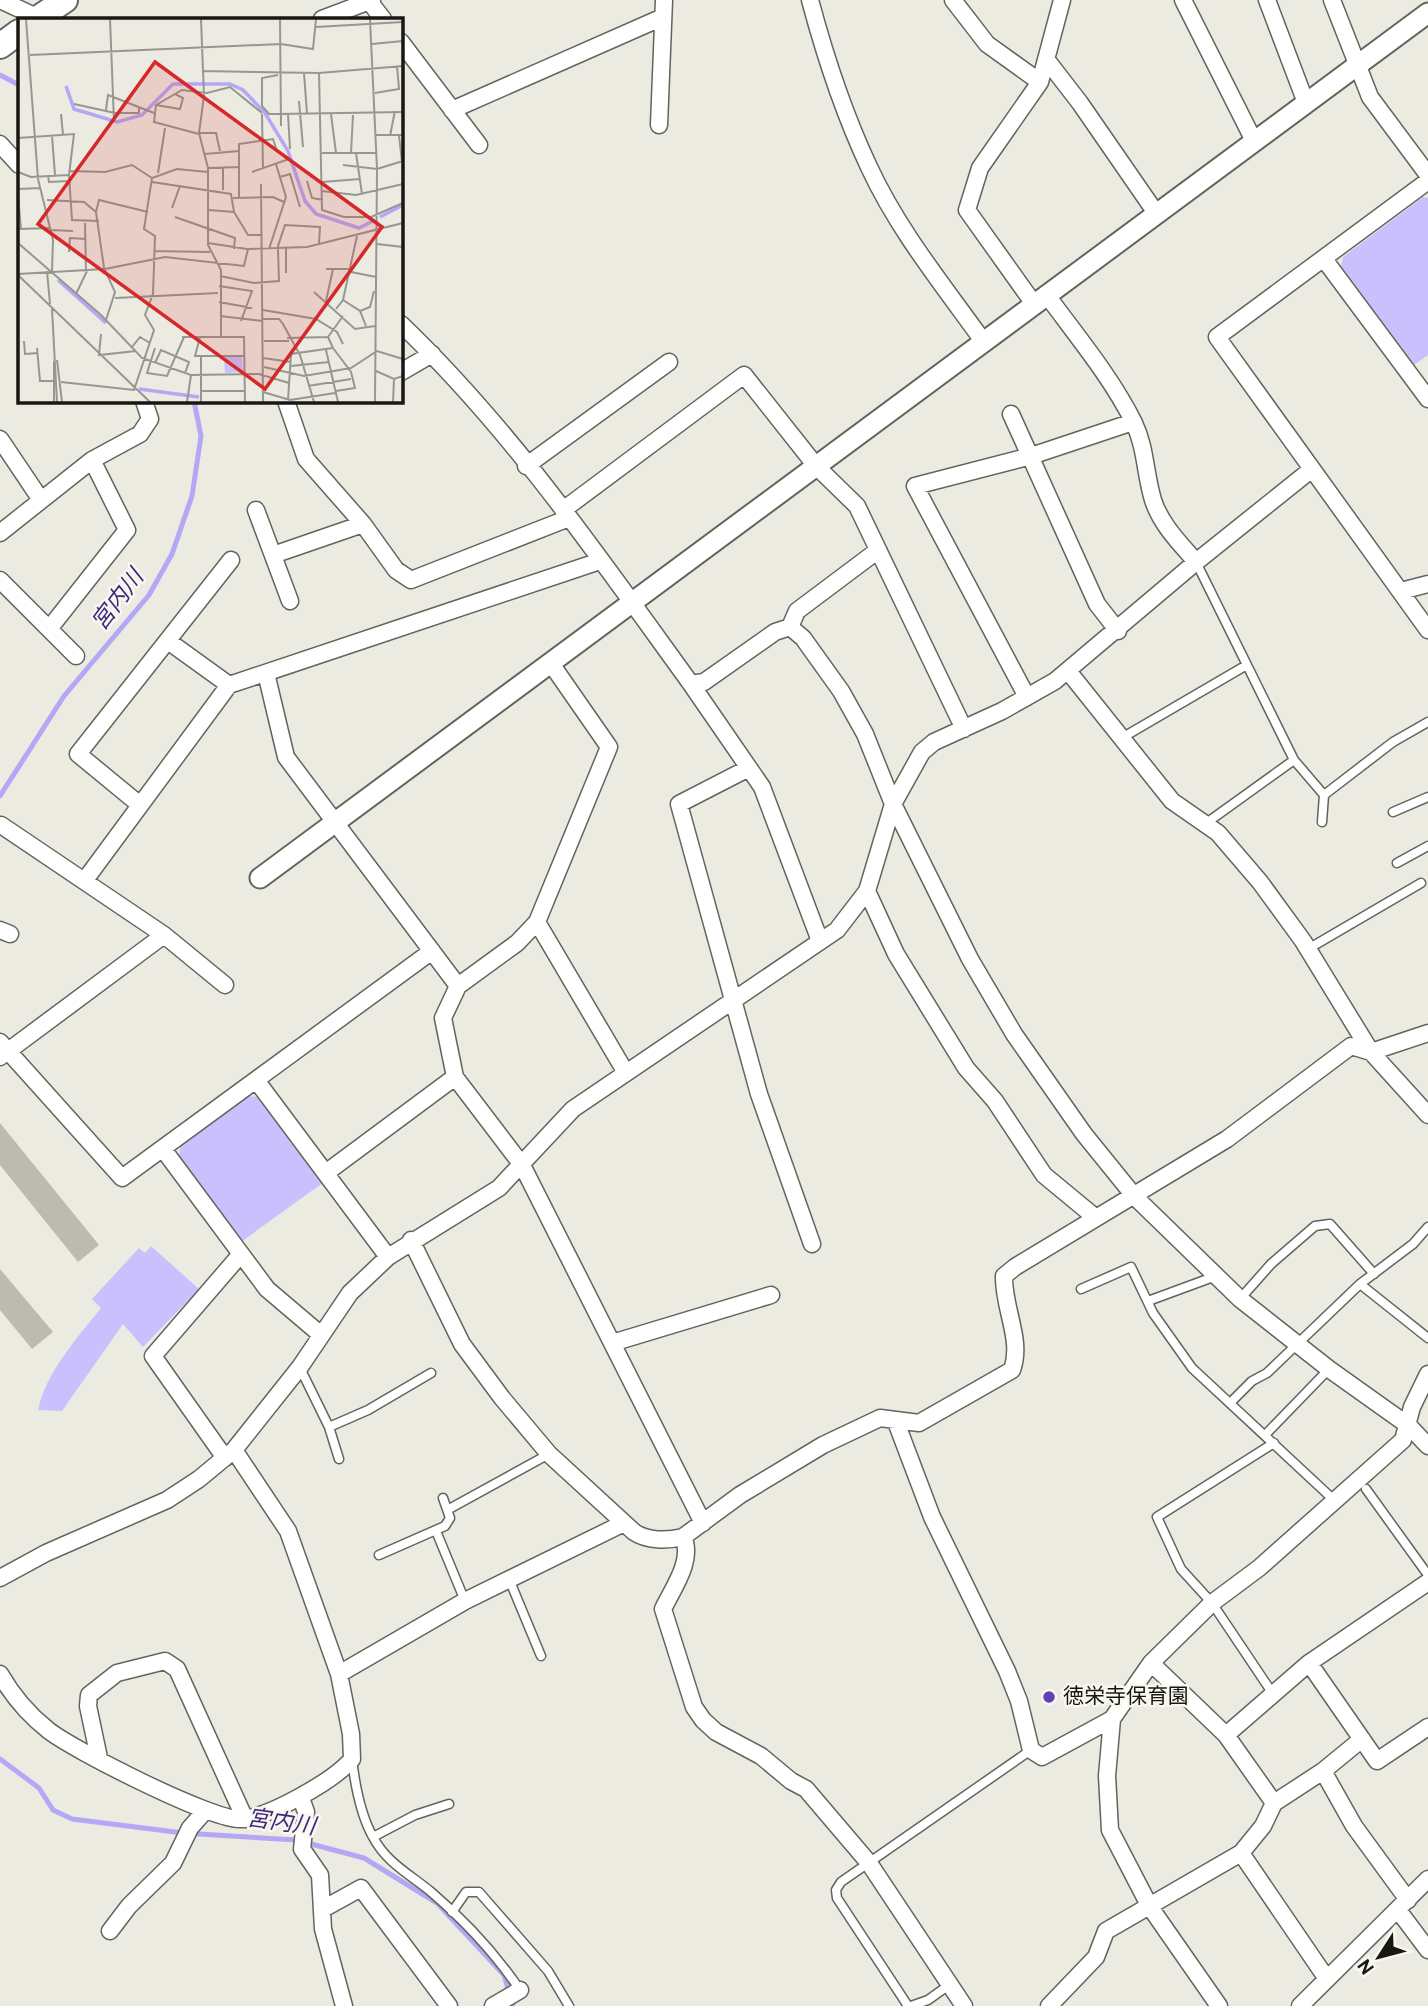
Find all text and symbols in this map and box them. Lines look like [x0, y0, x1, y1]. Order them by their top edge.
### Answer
inset map [18, 18, 402, 402]
water label: 宮内川 [87, 562, 153, 637]
place label: 徳栄寺保育園 [1063, 1684, 1189, 1711]
marker: 徳栄寺保育園 [1041, 1689, 1057, 1705]
water label: 宮内川 [245, 1805, 320, 1844]
north arrow [1344, 1922, 1414, 1992]
text: N [1353, 1953, 1381, 1978]

